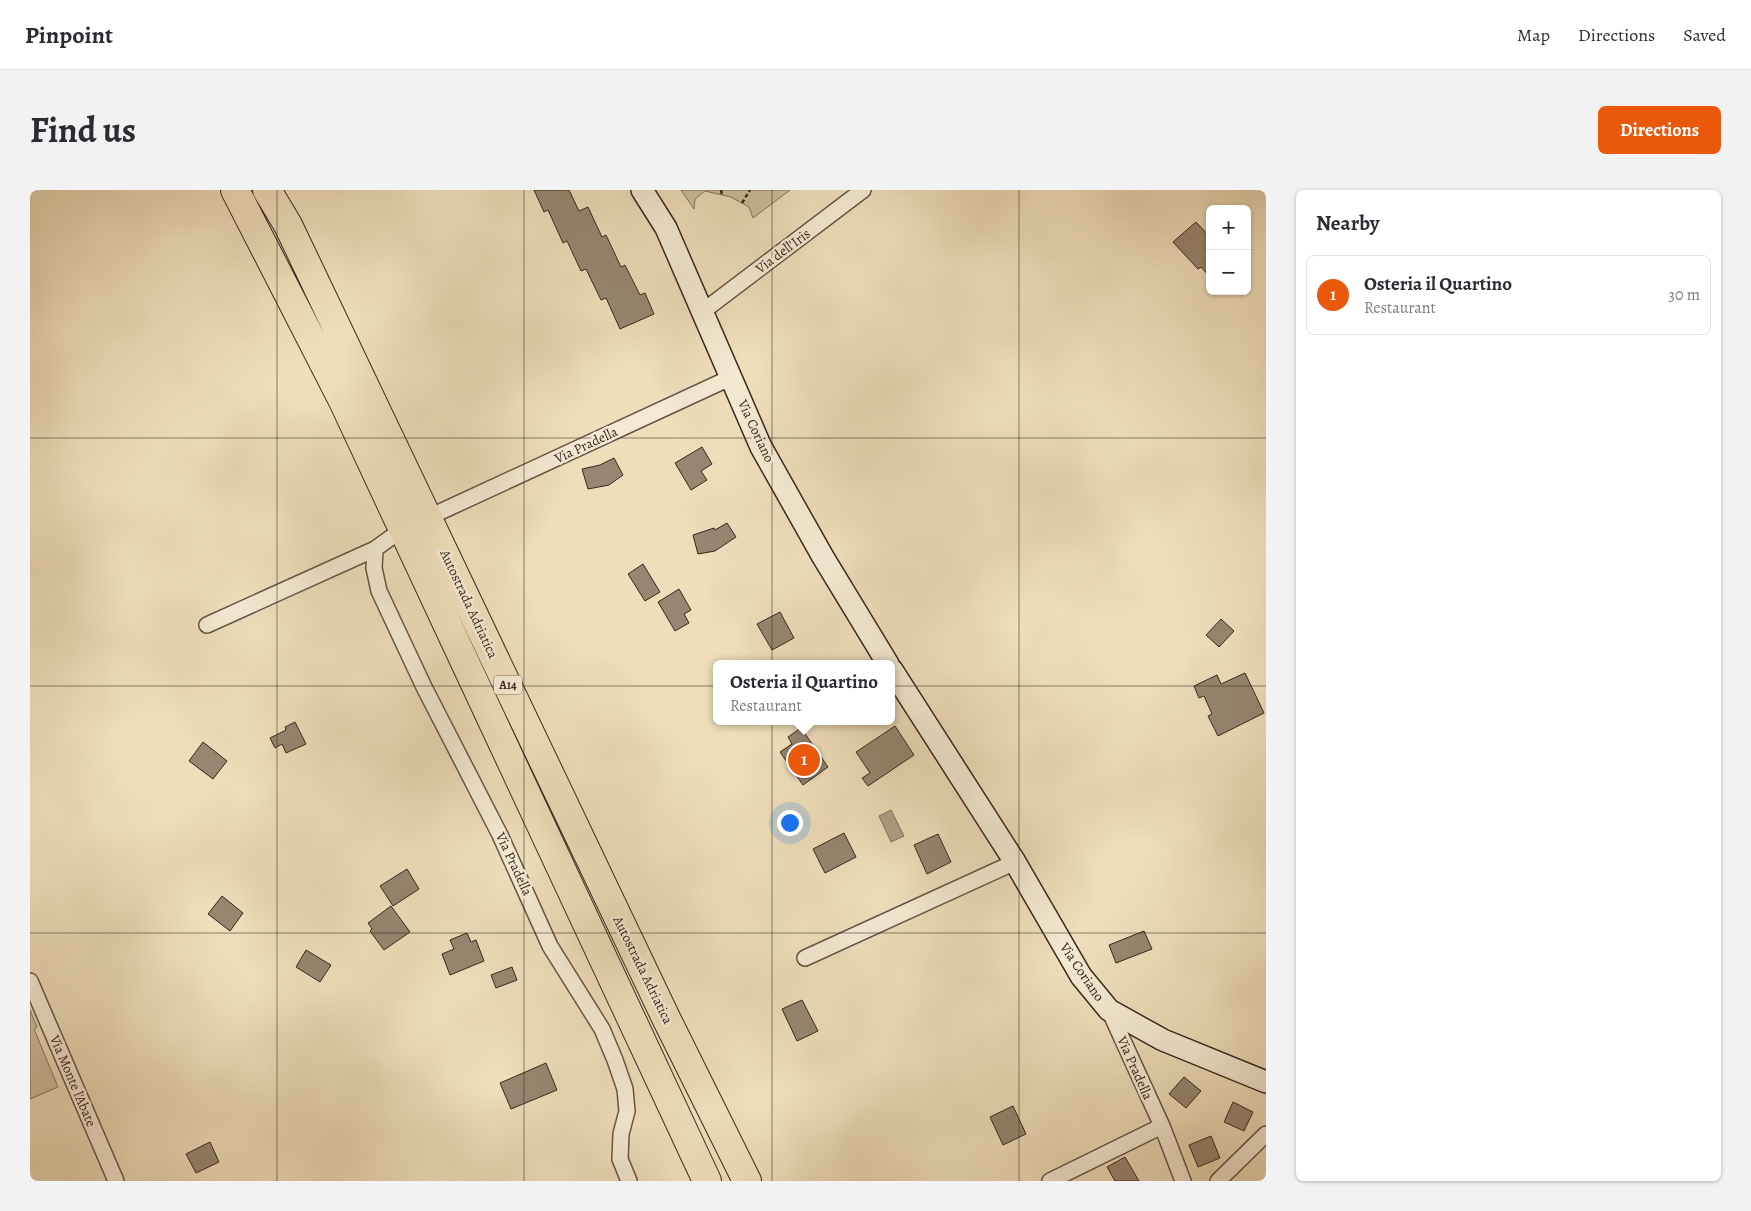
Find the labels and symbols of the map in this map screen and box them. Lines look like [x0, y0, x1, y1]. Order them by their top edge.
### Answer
street label: Via dell'Iris [751, 224, 814, 278]
street label: Via Coriano [733, 396, 779, 465]
street label: Via Pradella [550, 422, 621, 468]
street label: Autostrada Adriatica [435, 546, 503, 662]
road number: A14 [494, 676, 522, 694]
pin: 1 [788, 741, 820, 779]
your location [777, 810, 803, 836]
street label: Via Pradella [491, 828, 537, 899]
street label: Autostrada Adriatica [608, 912, 678, 1028]
street label: Via Coriano [1055, 938, 1109, 1005]
street label: Via Monte l'Abate [45, 1031, 101, 1130]
street label: Via Pradella [1112, 1032, 1158, 1103]

